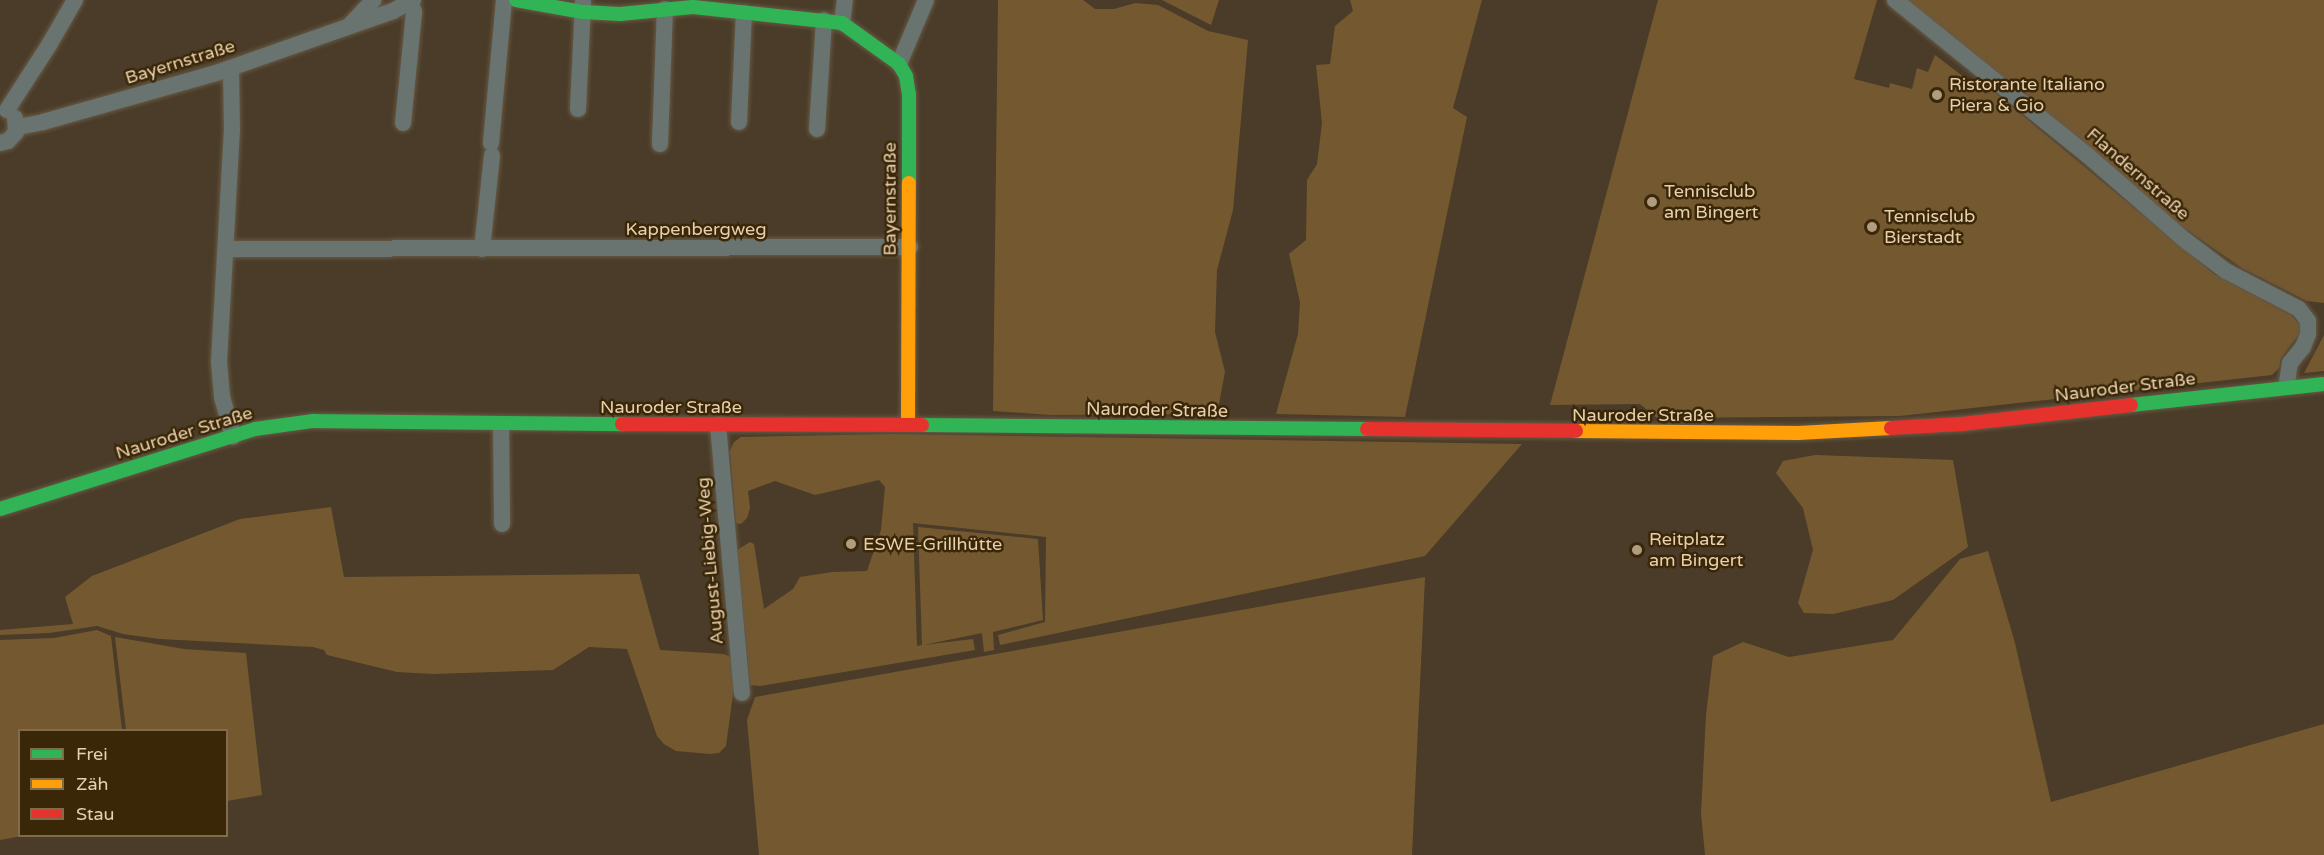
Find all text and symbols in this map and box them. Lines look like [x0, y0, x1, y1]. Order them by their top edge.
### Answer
street label: Bayernstraße [123, 35, 237, 89]
place label: Ristorante Italiano Piera & Gio [1949, 74, 2105, 116]
marker: Ristorante Italiano Piera & Gio [1930, 88, 1944, 102]
street label: Flandernstraße [2082, 123, 2194, 225]
street label: Bayernstraße [879, 142, 901, 256]
place label: Tennisclub am Bingert [1664, 181, 1758, 224]
marker: Tennisclub am Bingert [1645, 195, 1659, 209]
place label: Tennisclub Bierstadt [1884, 206, 1975, 248]
street label: Kappenbergweg [625, 218, 767, 240]
marker: Tennisclub Bierstadt [1865, 220, 1879, 234]
street label: Nauroder Straße [2053, 368, 2197, 406]
street label: Nauroder Straße [600, 396, 742, 418]
street label: Nauroder Straße [1086, 398, 1228, 422]
street label: Nauroder Straße [113, 402, 255, 464]
street label: Nauroder Straße [1572, 404, 1714, 426]
street label: August-Liebig-Weg [692, 476, 728, 646]
place label: Reitplatz am Bingert [1649, 529, 1743, 572]
place label: ESWE-Grillhütte [863, 533, 1002, 555]
marker: ESWE-Grillhütte [844, 537, 858, 551]
marker: Reitplatz am Bingert [1630, 543, 1644, 557]
legend [18, 729, 228, 837]
text: Frei [76, 743, 108, 765]
text: Zäh [76, 773, 109, 795]
text: Stau [76, 803, 115, 825]

